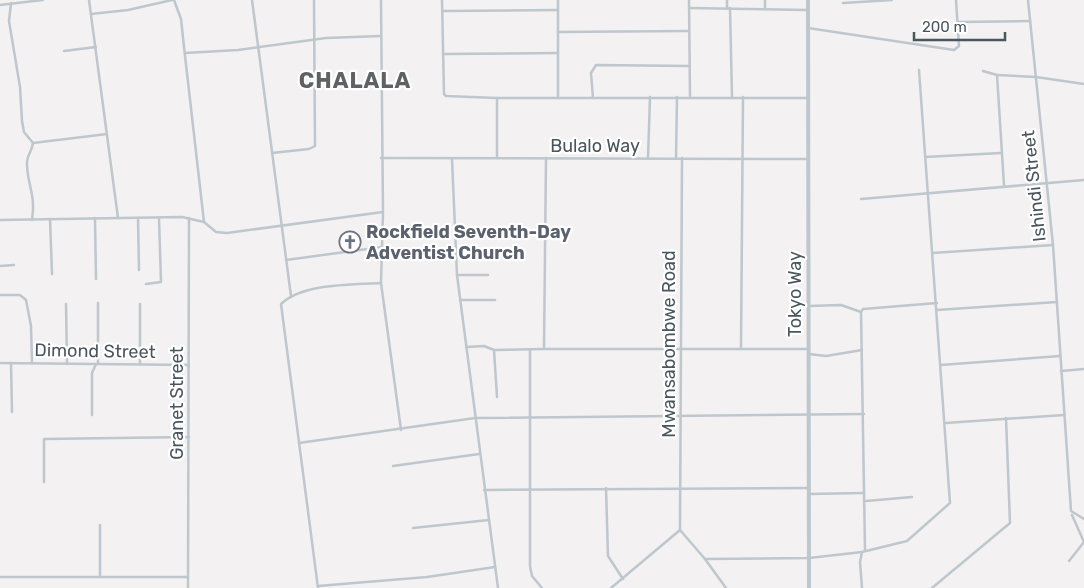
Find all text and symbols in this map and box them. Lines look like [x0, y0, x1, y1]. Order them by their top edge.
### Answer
scale bar [914, 10, 1005, 42]
text: 200 m [922, 18, 967, 36]
district label: CHALALA [299, 67, 411, 94]
street label: Ishindi Street [1017, 129, 1051, 243]
street label: Bulalo Way [550, 135, 640, 157]
place label: Rockfield Seventh-Day Adventist Church [366, 221, 571, 264]
church icon: Rockfield Seventh-Day Adventist Church [338, 230, 362, 254]
street label: Mwansabombwe Road [658, 250, 680, 438]
street label: Tokyo Way [784, 251, 806, 337]
street label: Dimond Street [34, 339, 156, 363]
street label: Granet Street [166, 346, 188, 460]

